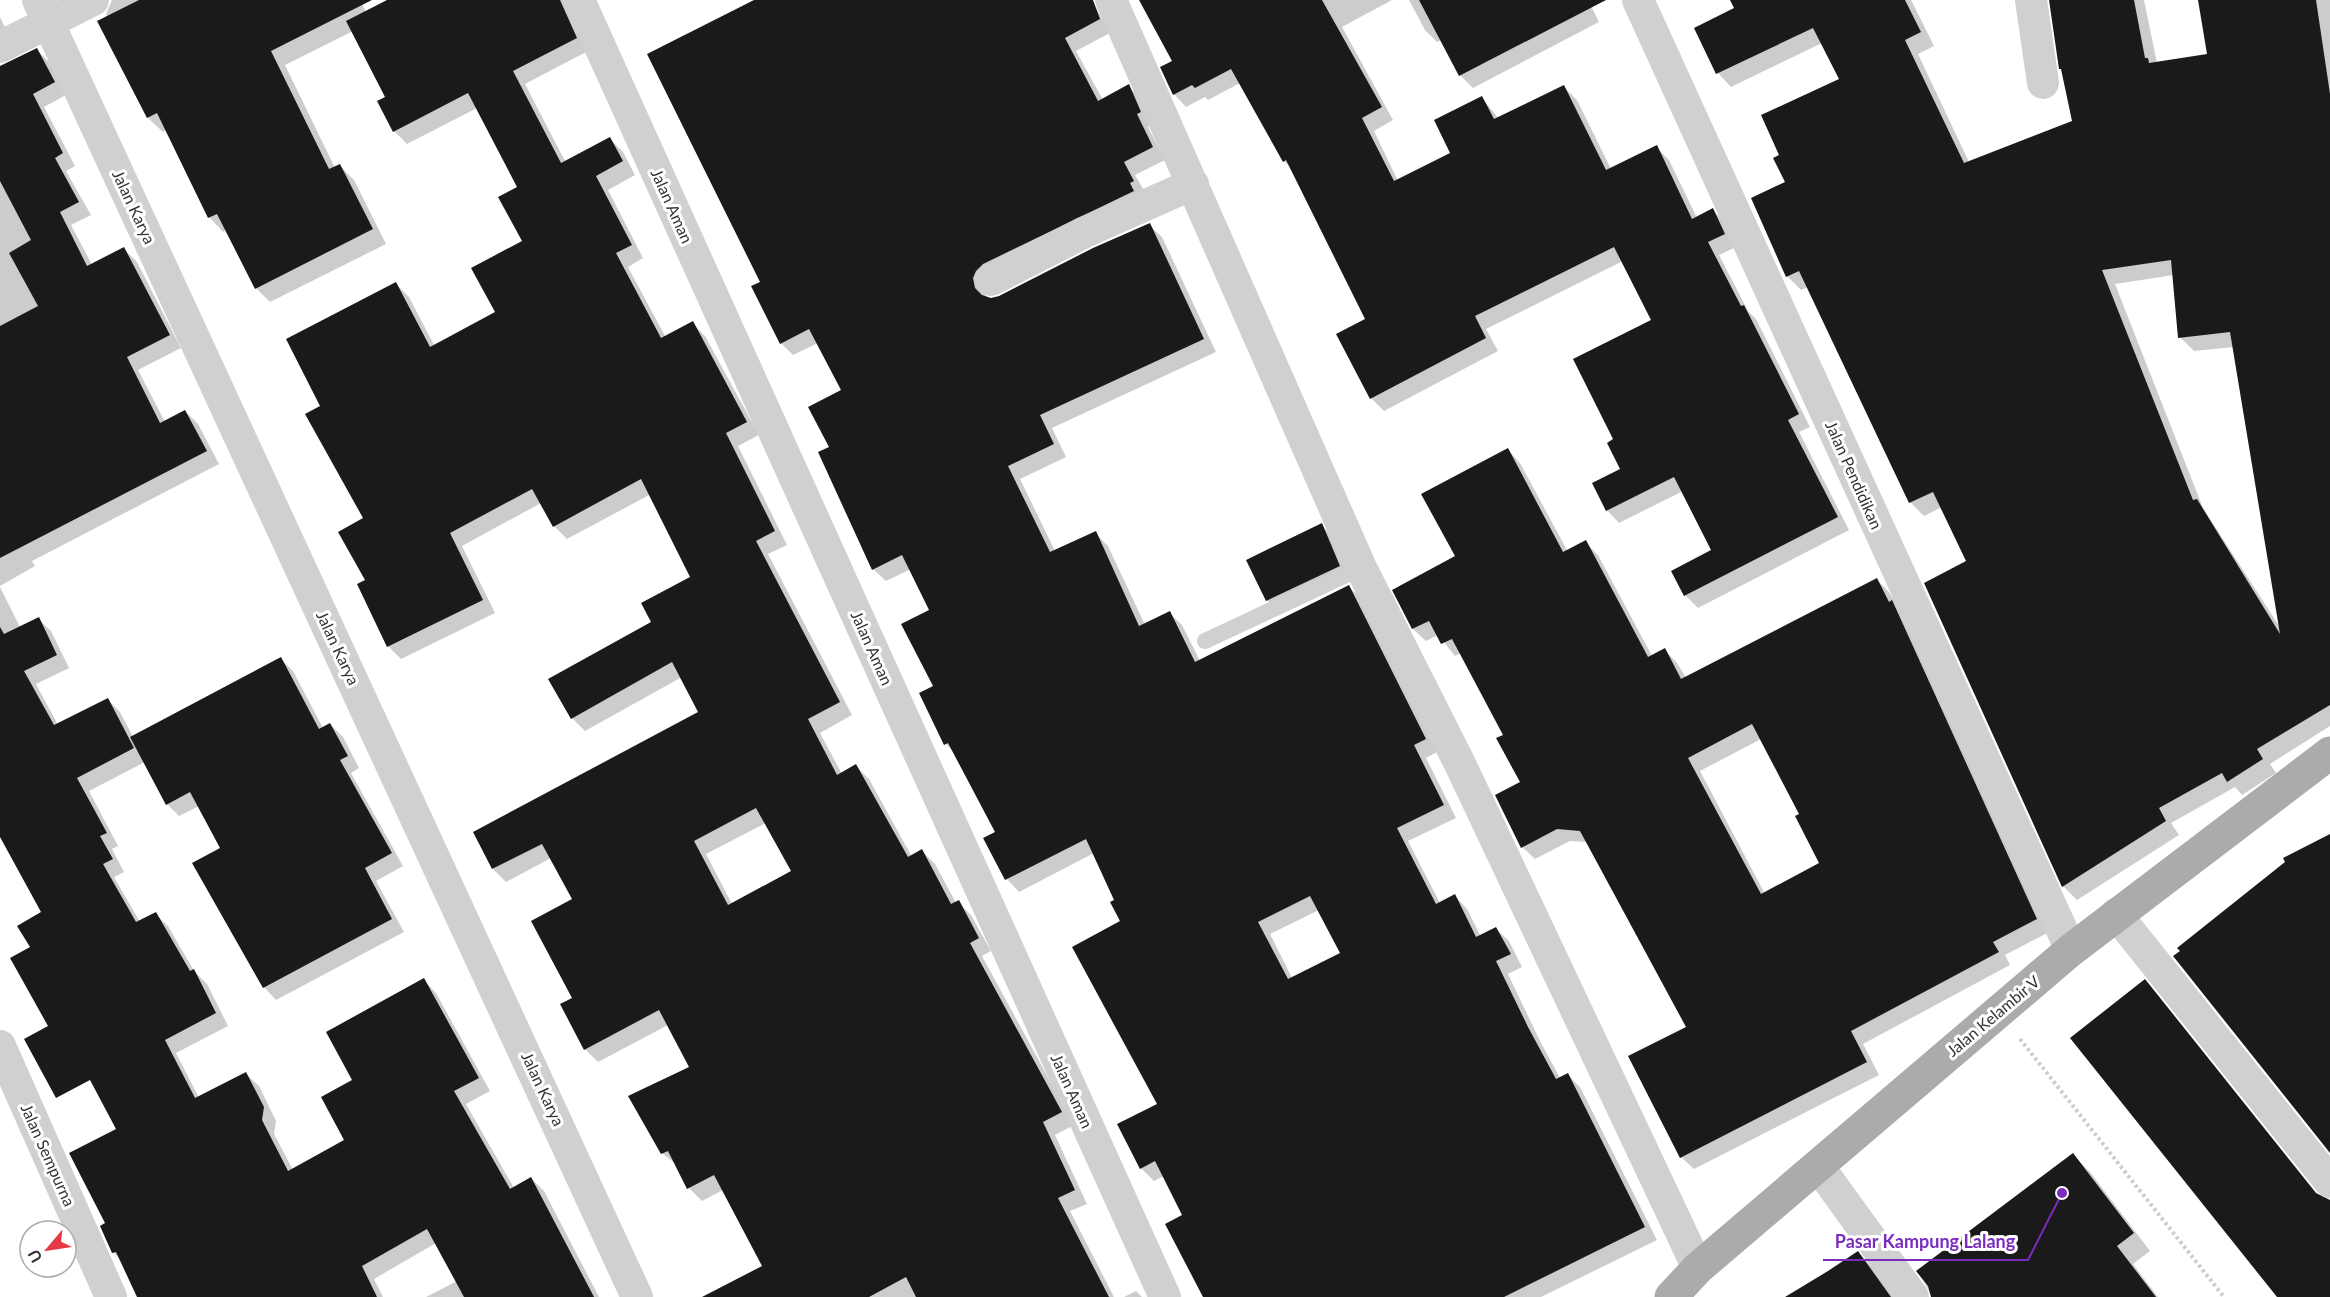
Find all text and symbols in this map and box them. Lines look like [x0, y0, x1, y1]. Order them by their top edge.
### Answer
street label: Jalan Aman [648, 166, 697, 246]
street label: Jalan Karya [109, 167, 160, 247]
street label: Jalan Pendidikan [1822, 418, 1887, 532]
street label: Jalan Karya [313, 608, 364, 688]
street label: Jalan Aman [848, 608, 897, 688]
street label: Jalan Kelambir V [1942, 971, 2043, 1060]
street label: Jalan Karya [518, 1049, 569, 1129]
street label: Jalan Aman [1048, 1051, 1097, 1131]
street label: Jalan Sempurna [17, 1101, 80, 1209]
north arrow [18, 1219, 78, 1279]
callout: Pasar Kampung Lalang [1823, 1224, 2028, 1260]
text: Pasar Kampung Lalang [1835, 1230, 2016, 1252]
text: U [23, 1247, 46, 1266]

